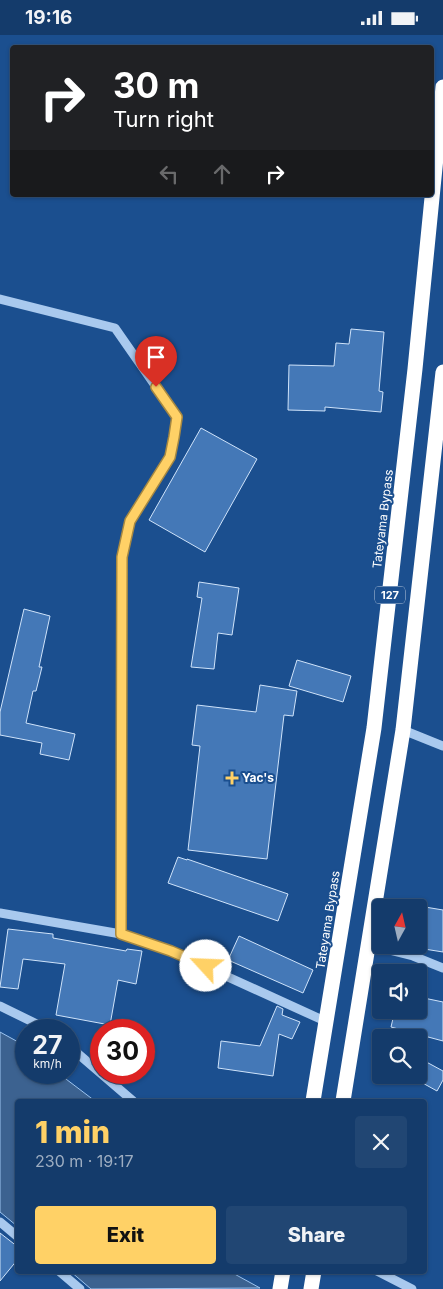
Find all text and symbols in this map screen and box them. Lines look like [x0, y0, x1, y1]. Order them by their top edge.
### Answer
text: 19:16 [25, 6, 72, 29]
text: 30 m [113, 64, 199, 106]
icon: right [30, 65, 95, 130]
text: Turn right [113, 106, 214, 132]
icon: left [155, 160, 183, 188]
icon: ahead [208, 160, 236, 188]
icon: right [261, 160, 289, 188]
pin [135, 336, 177, 387]
icon: arrive [142, 343, 170, 371]
street label: Tateyama Bypass [369, 469, 396, 569]
road number: 127 [375, 587, 405, 603]
place label: Yac's [242, 770, 274, 785]
marker: Yac's [226, 772, 238, 784]
street label: Tateyama Bypass [312, 870, 343, 970]
north arrow [372, 899, 428, 954]
map controls [372, 899, 427, 1084]
position arrow [179, 939, 231, 991]
button: sound [372, 964, 427, 1019]
speed limit sign: 30 [90, 1019, 155, 1084]
button: search [372, 1029, 427, 1084]
text: 27 [32, 1030, 63, 1060]
text: km/h [33, 1056, 62, 1071]
text: 1 min [35, 1114, 110, 1150]
button: close [355, 1116, 407, 1168]
text: 230 m · 19:17 [35, 1151, 133, 1171]
button: Exit [35, 1206, 216, 1264]
button: Share [226, 1206, 407, 1264]

